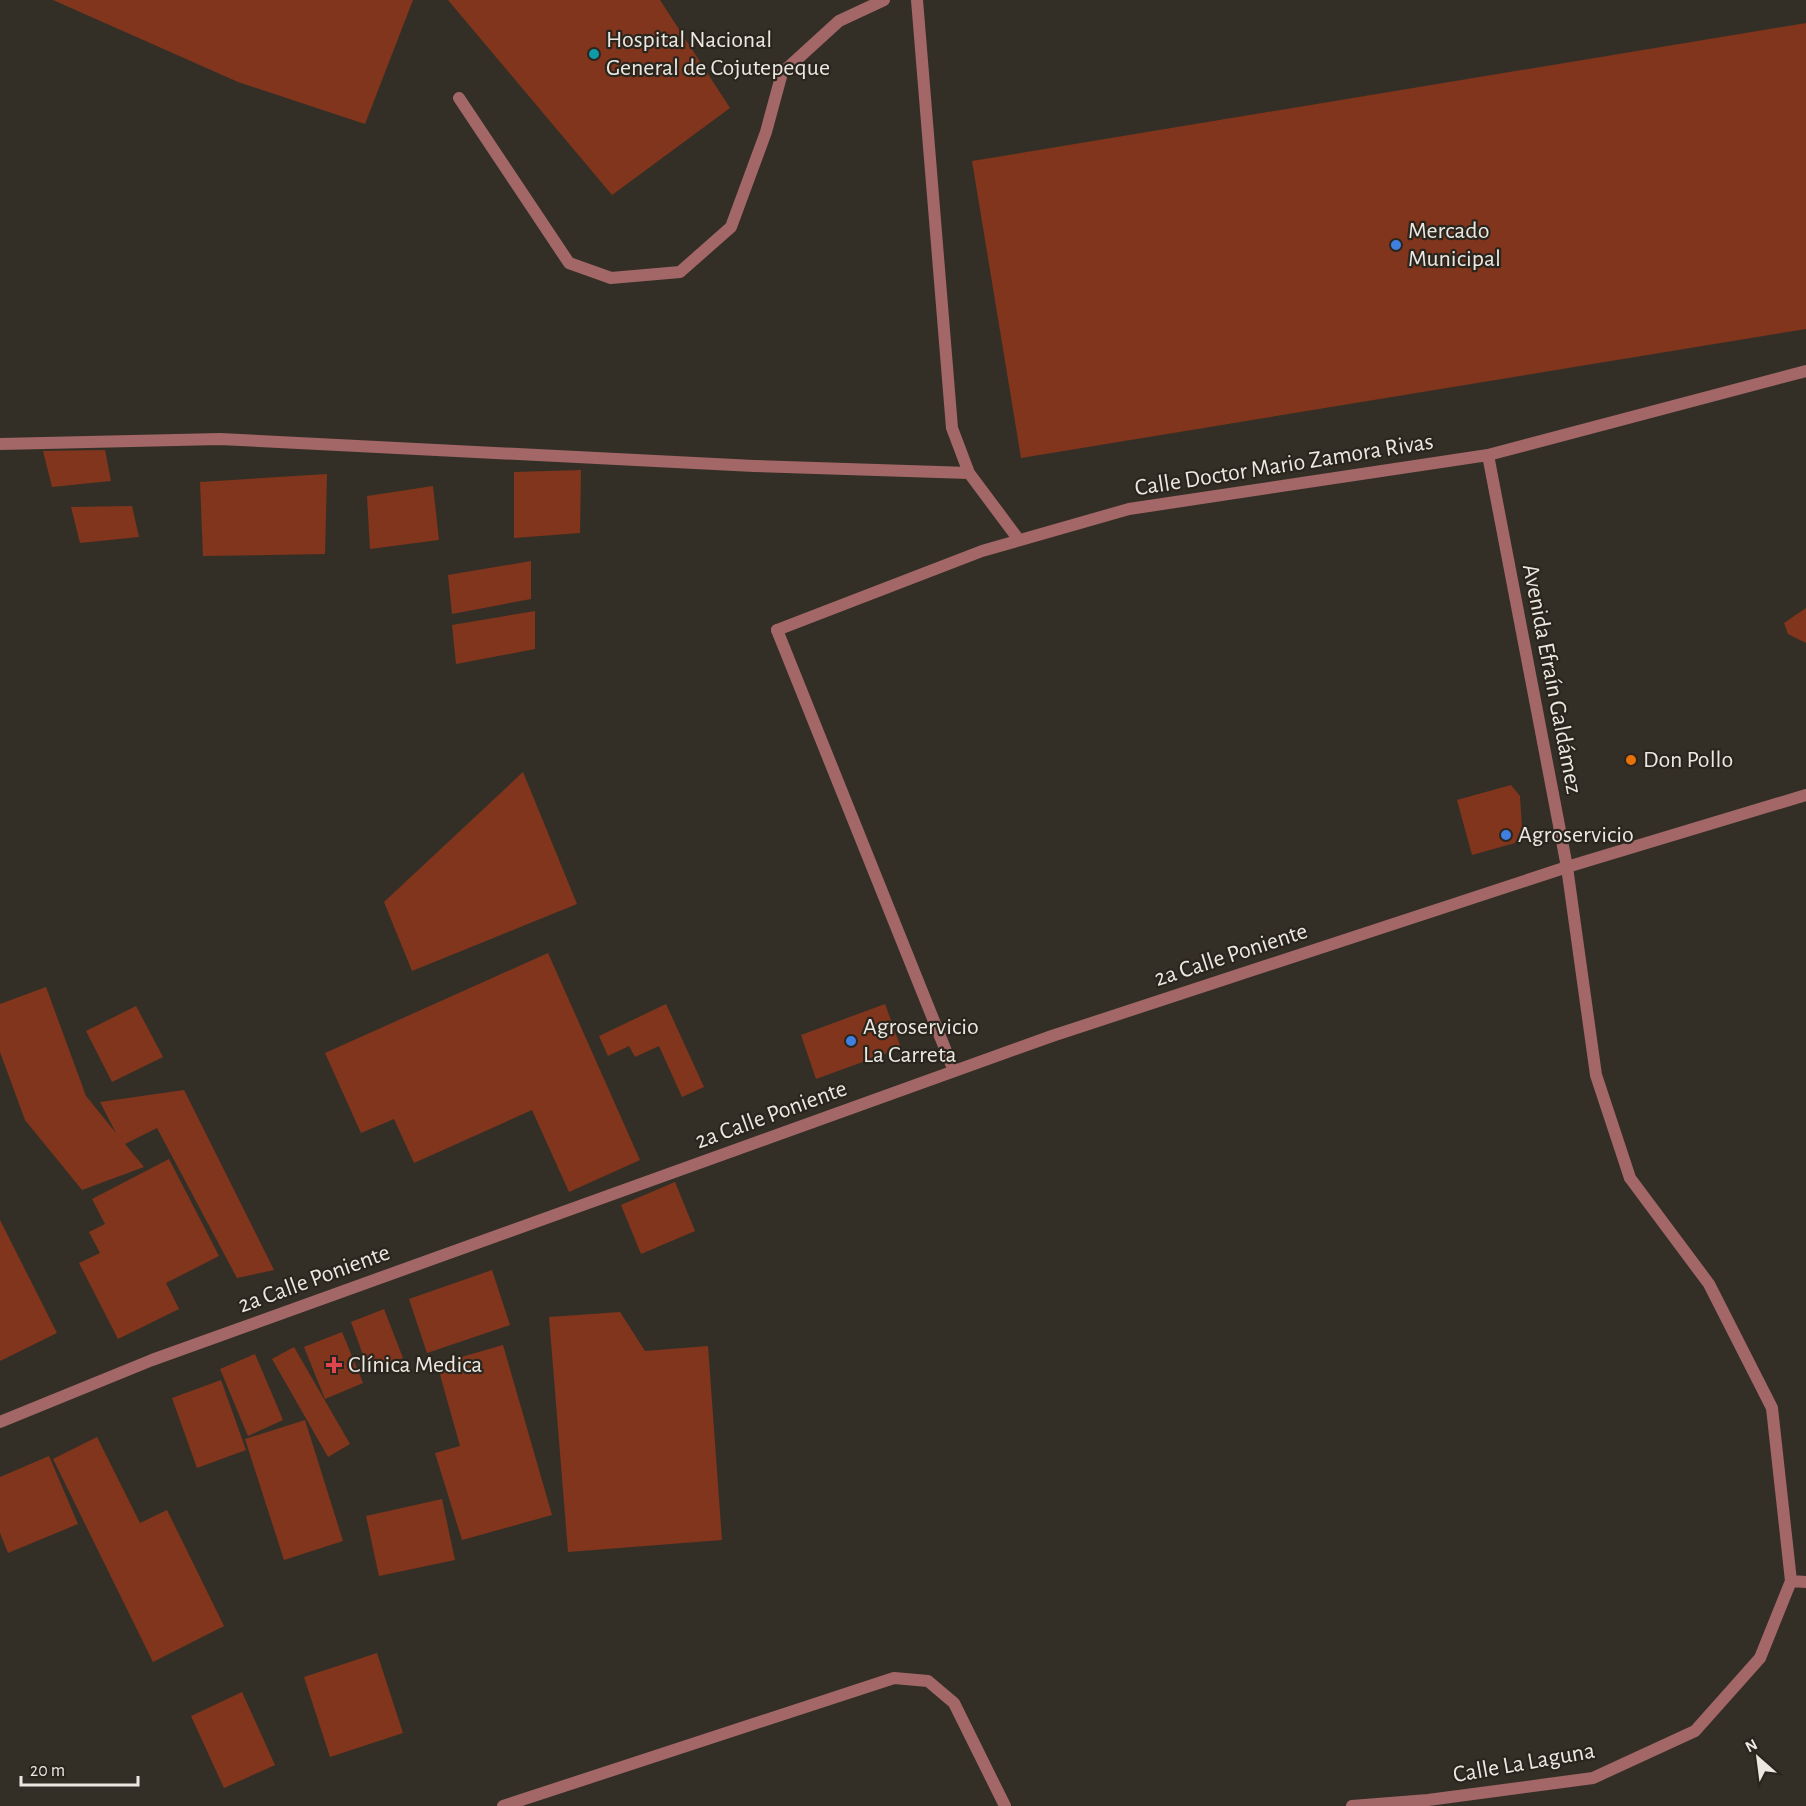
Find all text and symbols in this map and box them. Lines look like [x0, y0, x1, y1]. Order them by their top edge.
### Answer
place label: Hospital Nacional General de Cojutepeque [606, 28, 830, 80]
marker: Hospital Nacional General de Cojutepeque [587, 47, 601, 61]
place label: Mercado Municipal [1408, 219, 1501, 271]
marker: Mercado Municipal [1389, 238, 1403, 252]
street label: Calle Doctor Mario Zamora Rivas [1133, 430, 1435, 500]
street label: Avenida Efraín Galdámez [1518, 562, 1586, 796]
place label: Don Pollo [1643, 748, 1733, 772]
marker: Don Pollo [1624, 753, 1638, 767]
place label: Agroservicio [1518, 823, 1634, 847]
marker: Agroservicio [1499, 828, 1513, 842]
street label: 2a Calle Poniente [1151, 919, 1311, 991]
place label: Agroservicio La Carreta [863, 1015, 979, 1067]
marker: Agroservicio La Carreta [844, 1034, 858, 1048]
street label: 2a Calle Poniente [692, 1076, 850, 1154]
street label: 2a Calle Poniente [235, 1240, 393, 1318]
place label: Clínica Medica [348, 1353, 482, 1377]
marker: Clínica Medica [325, 1356, 343, 1374]
north arrow [1728, 1728, 1788, 1788]
text: N [1743, 1736, 1760, 1755]
street label: Calle La Laguna [1451, 1739, 1597, 1787]
scale bar [21, 1749, 138, 1787]
text: 20 m [30, 1762, 65, 1780]

